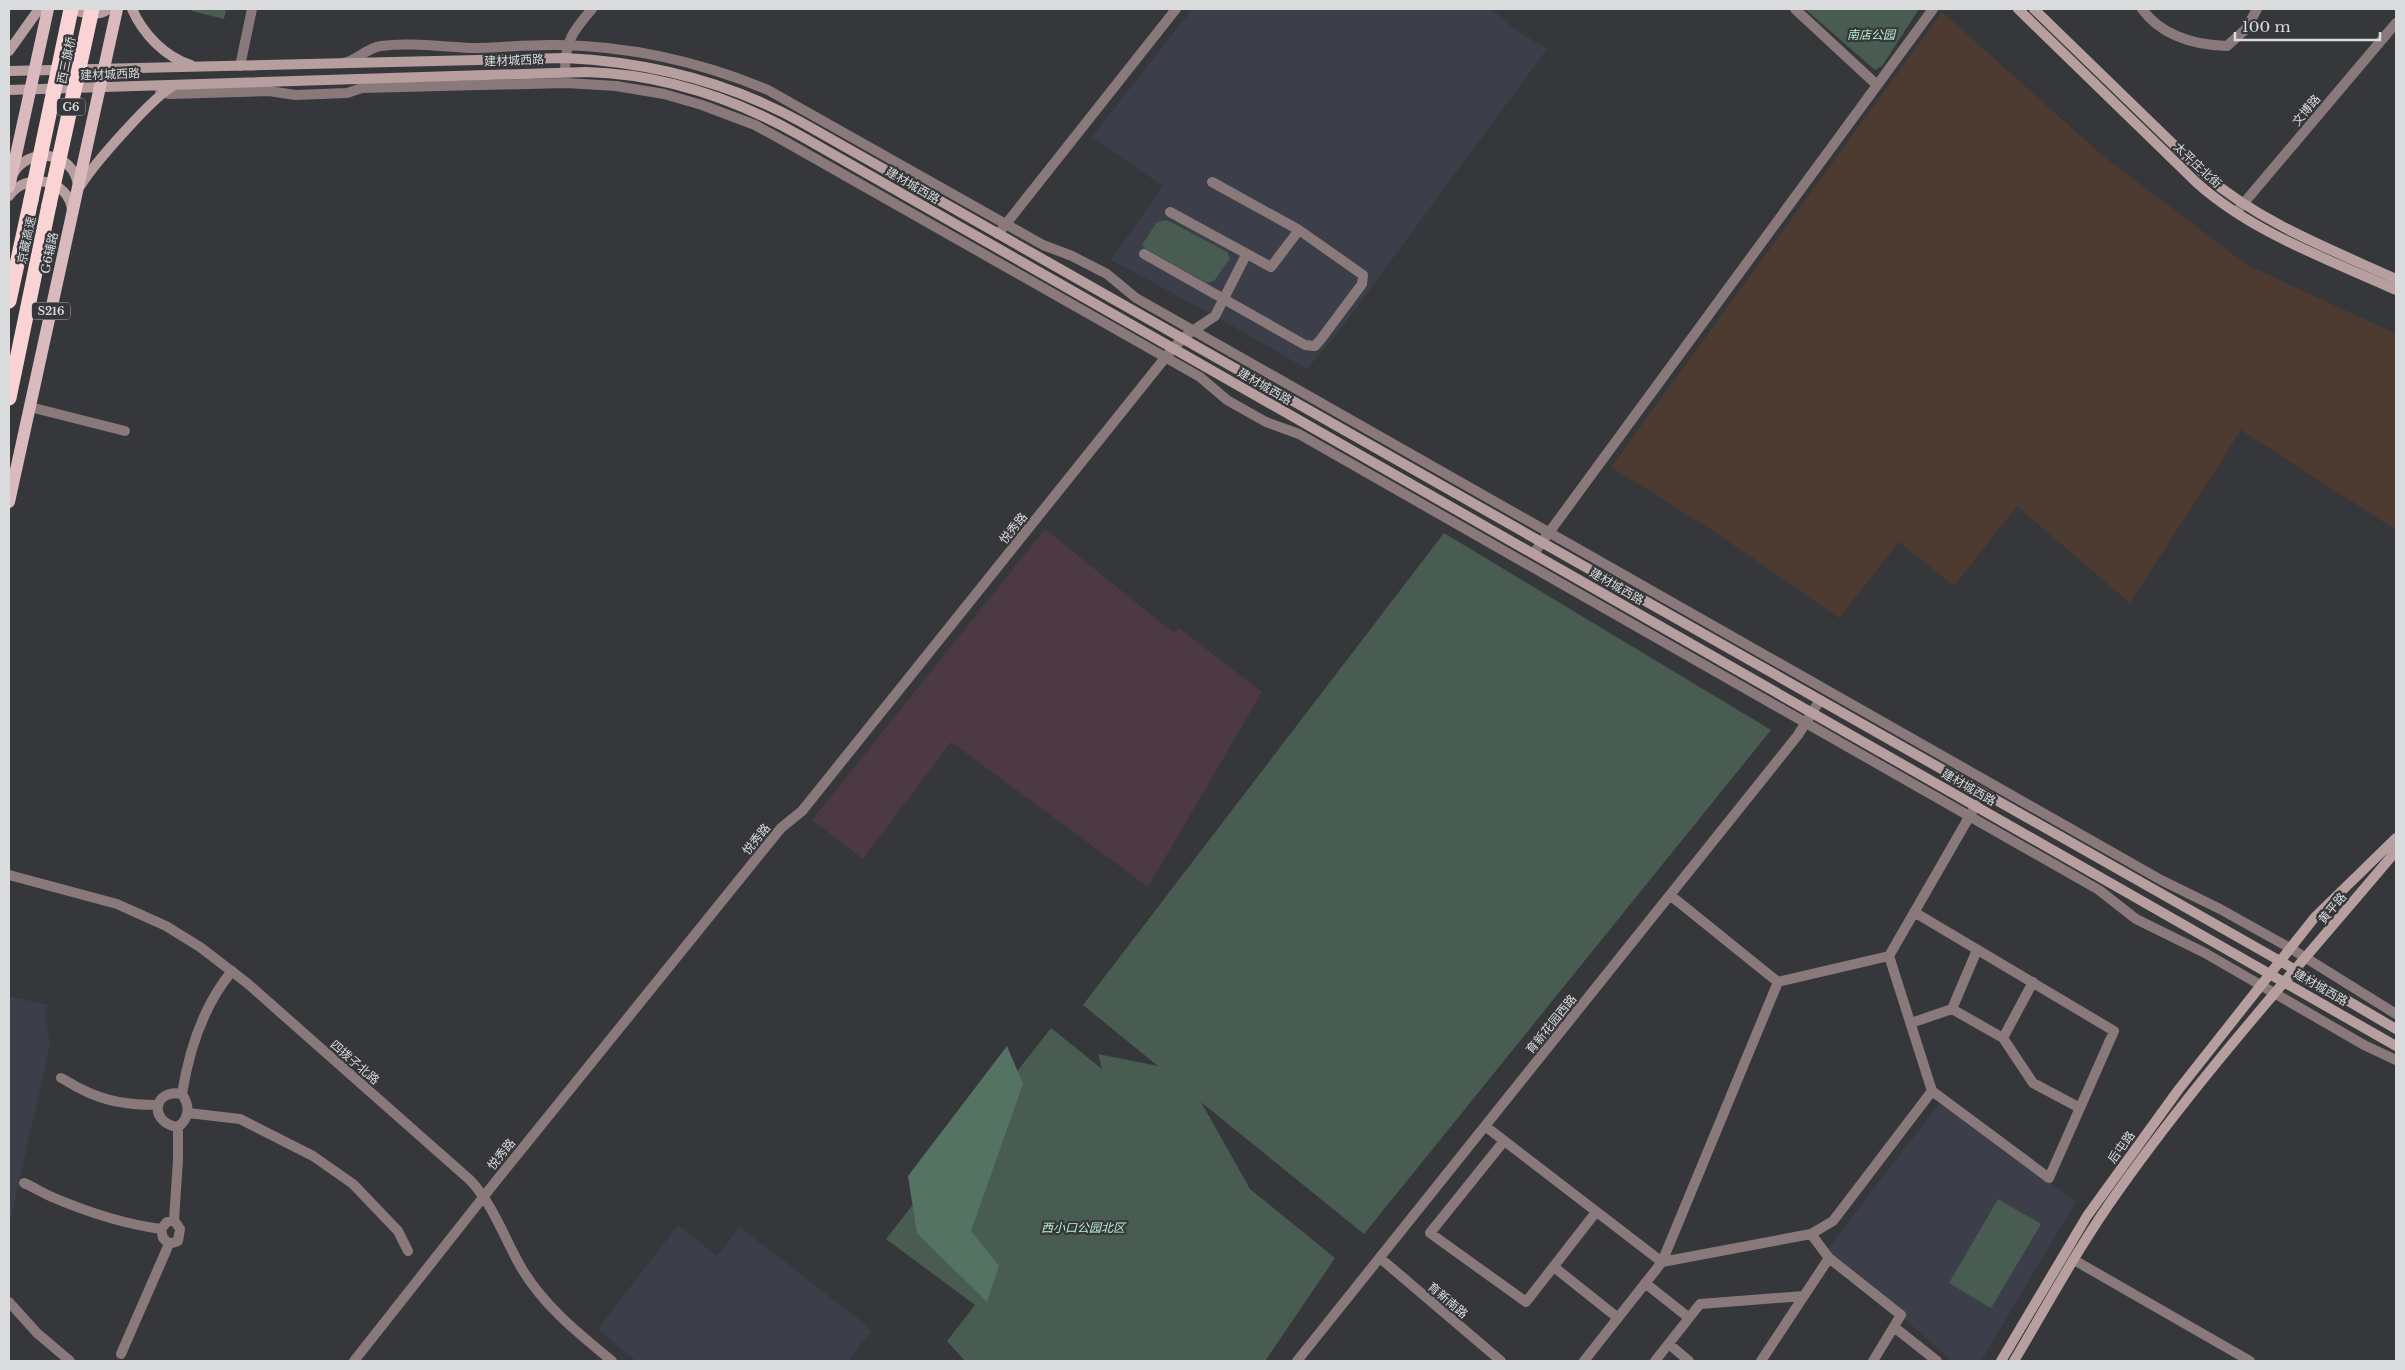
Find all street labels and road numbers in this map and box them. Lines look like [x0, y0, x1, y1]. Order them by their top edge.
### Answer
street label: 西三旗桥 [54, 35, 78, 85]
street label: 建材城西路 [484, 51, 544, 69]
street label: 建材城西路 [80, 65, 140, 83]
street label: 文博路 [2289, 91, 2323, 129]
road number: G6 [57, 98, 85, 115]
street label: 太平庄北街 [2171, 139, 2225, 191]
street label: 建材城西路 [883, 164, 943, 206]
street label: 京藏高速 [14, 215, 38, 265]
street label: G6辅路 [37, 231, 61, 275]
road number: S216 [32, 302, 70, 320]
street label: 建材城西路 [1235, 365, 1295, 407]
street label: 悦秀路 [996, 509, 1030, 547]
street label: 建材城西路 [1587, 565, 1647, 607]
street label: 建材城西路 [1939, 766, 1999, 808]
street label: 悦秀路 [739, 820, 773, 858]
street label: 黄平路 [2315, 889, 2349, 927]
street label: 建材城西路 [2291, 966, 2351, 1008]
street label: 育新花园西路 [1523, 991, 1579, 1057]
street label: 四拨子北路 [327, 1037, 383, 1087]
street label: 后屯路 [2104, 1128, 2138, 1166]
street label: 悦秀路 [484, 1135, 518, 1173]
street label: 育新南路 [1425, 1279, 1471, 1321]

